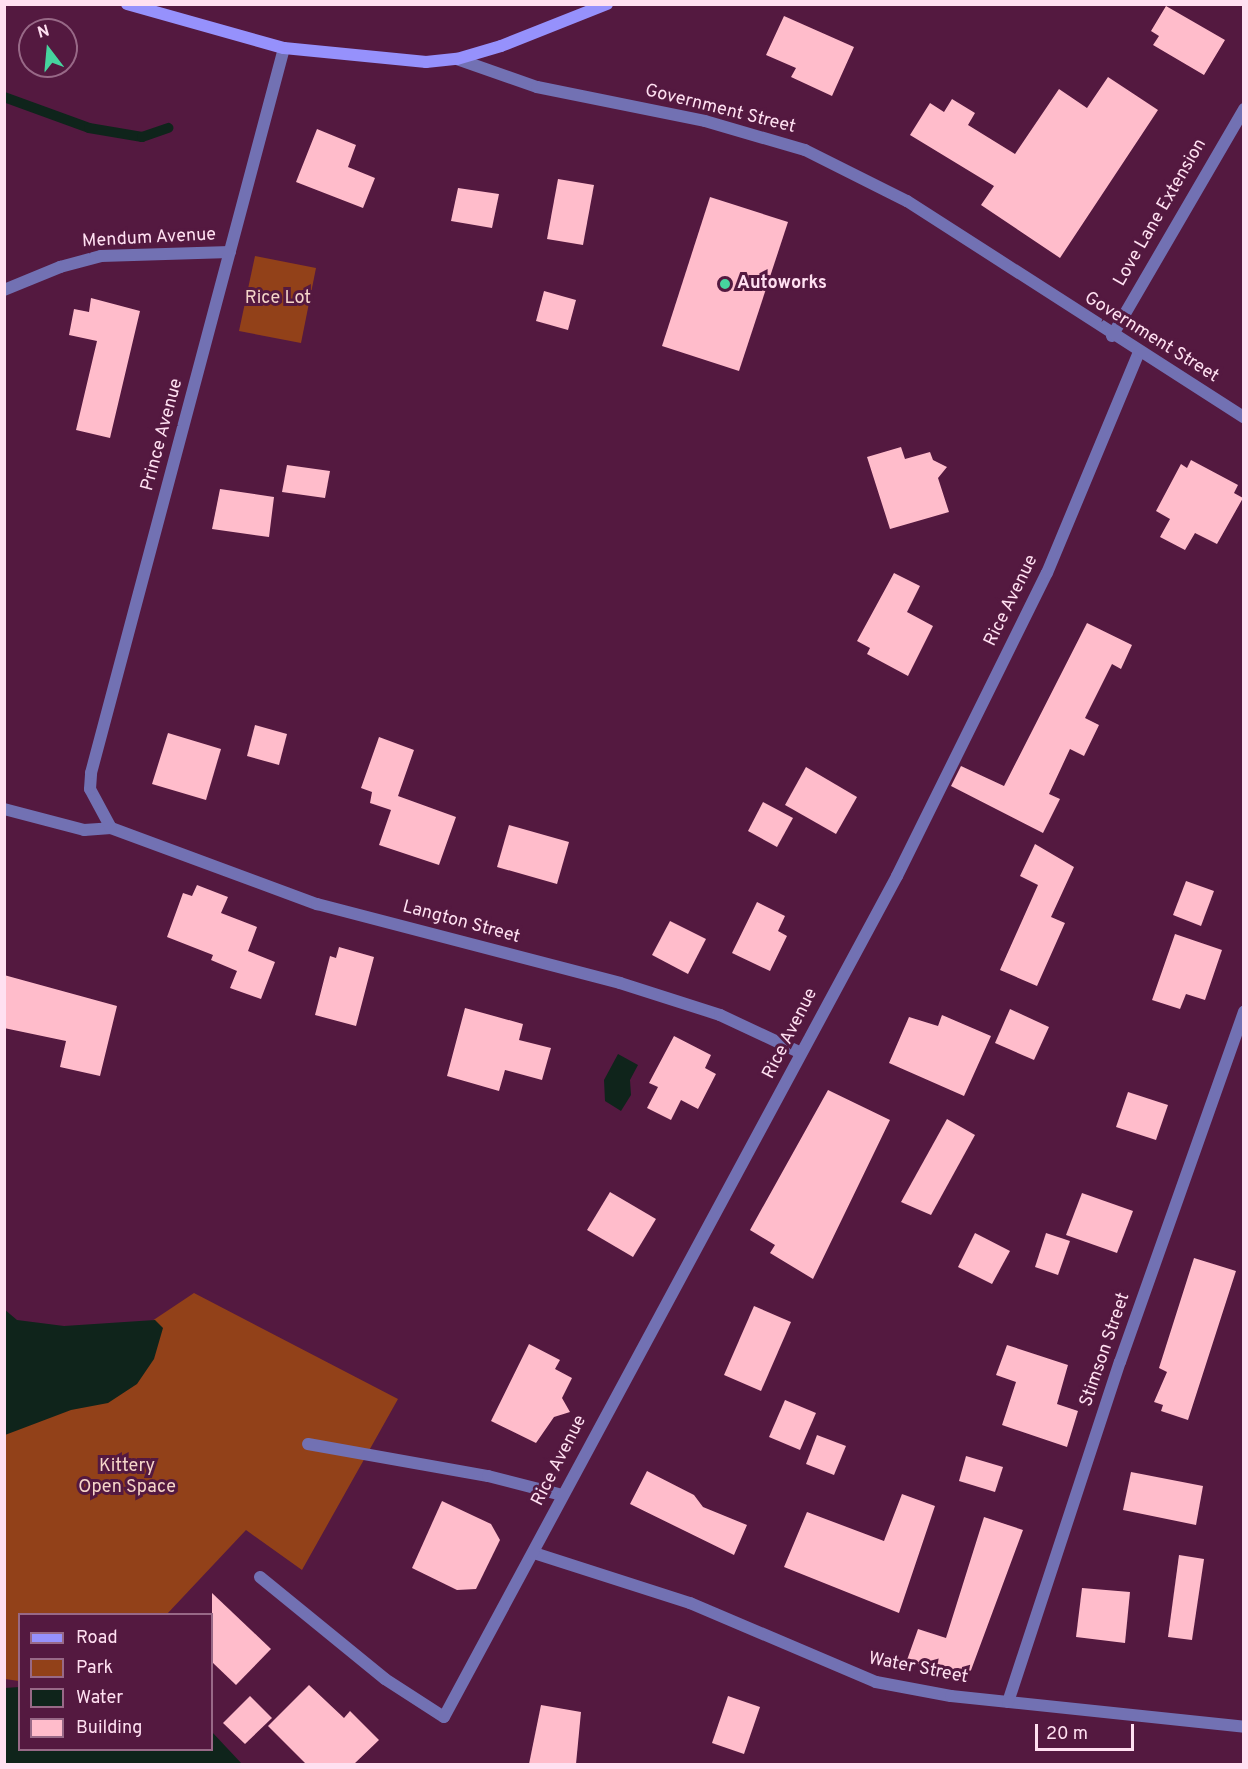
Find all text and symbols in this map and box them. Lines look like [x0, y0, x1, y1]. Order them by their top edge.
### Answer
north arrow [18, 18, 78, 78]
text: N [35, 21, 52, 44]
street label: Government Street [642, 81, 798, 139]
street label: Love Lane Extension [1110, 135, 1212, 291]
street label: Mendum Avenue [81, 225, 217, 253]
place label: Autoworks [737, 273, 827, 295]
marker: Autoworks [718, 277, 732, 291]
park label: Rice Lot [245, 288, 311, 310]
street label: Government Street [1080, 288, 1222, 388]
street label: Prince Avenue [137, 376, 189, 494]
street label: Rice Avenue [980, 551, 1044, 651]
street label: Langton Street [400, 897, 522, 949]
street label: Rice Avenue [759, 985, 823, 1083]
street label: Stimson Street [1076, 1290, 1136, 1410]
street label: Rice Avenue [528, 1412, 592, 1510]
park label: Kittery Open Space [78, 1457, 176, 1500]
legend [18, 1613, 213, 1751]
text: Road [76, 1627, 118, 1650]
street label: Water Street [866, 1649, 970, 1689]
text: Park [76, 1657, 113, 1680]
text: Water [76, 1687, 123, 1710]
scale bar [1038, 1712, 1137, 1750]
text: Building [76, 1717, 142, 1740]
text: 20 m [1046, 1723, 1088, 1746]

